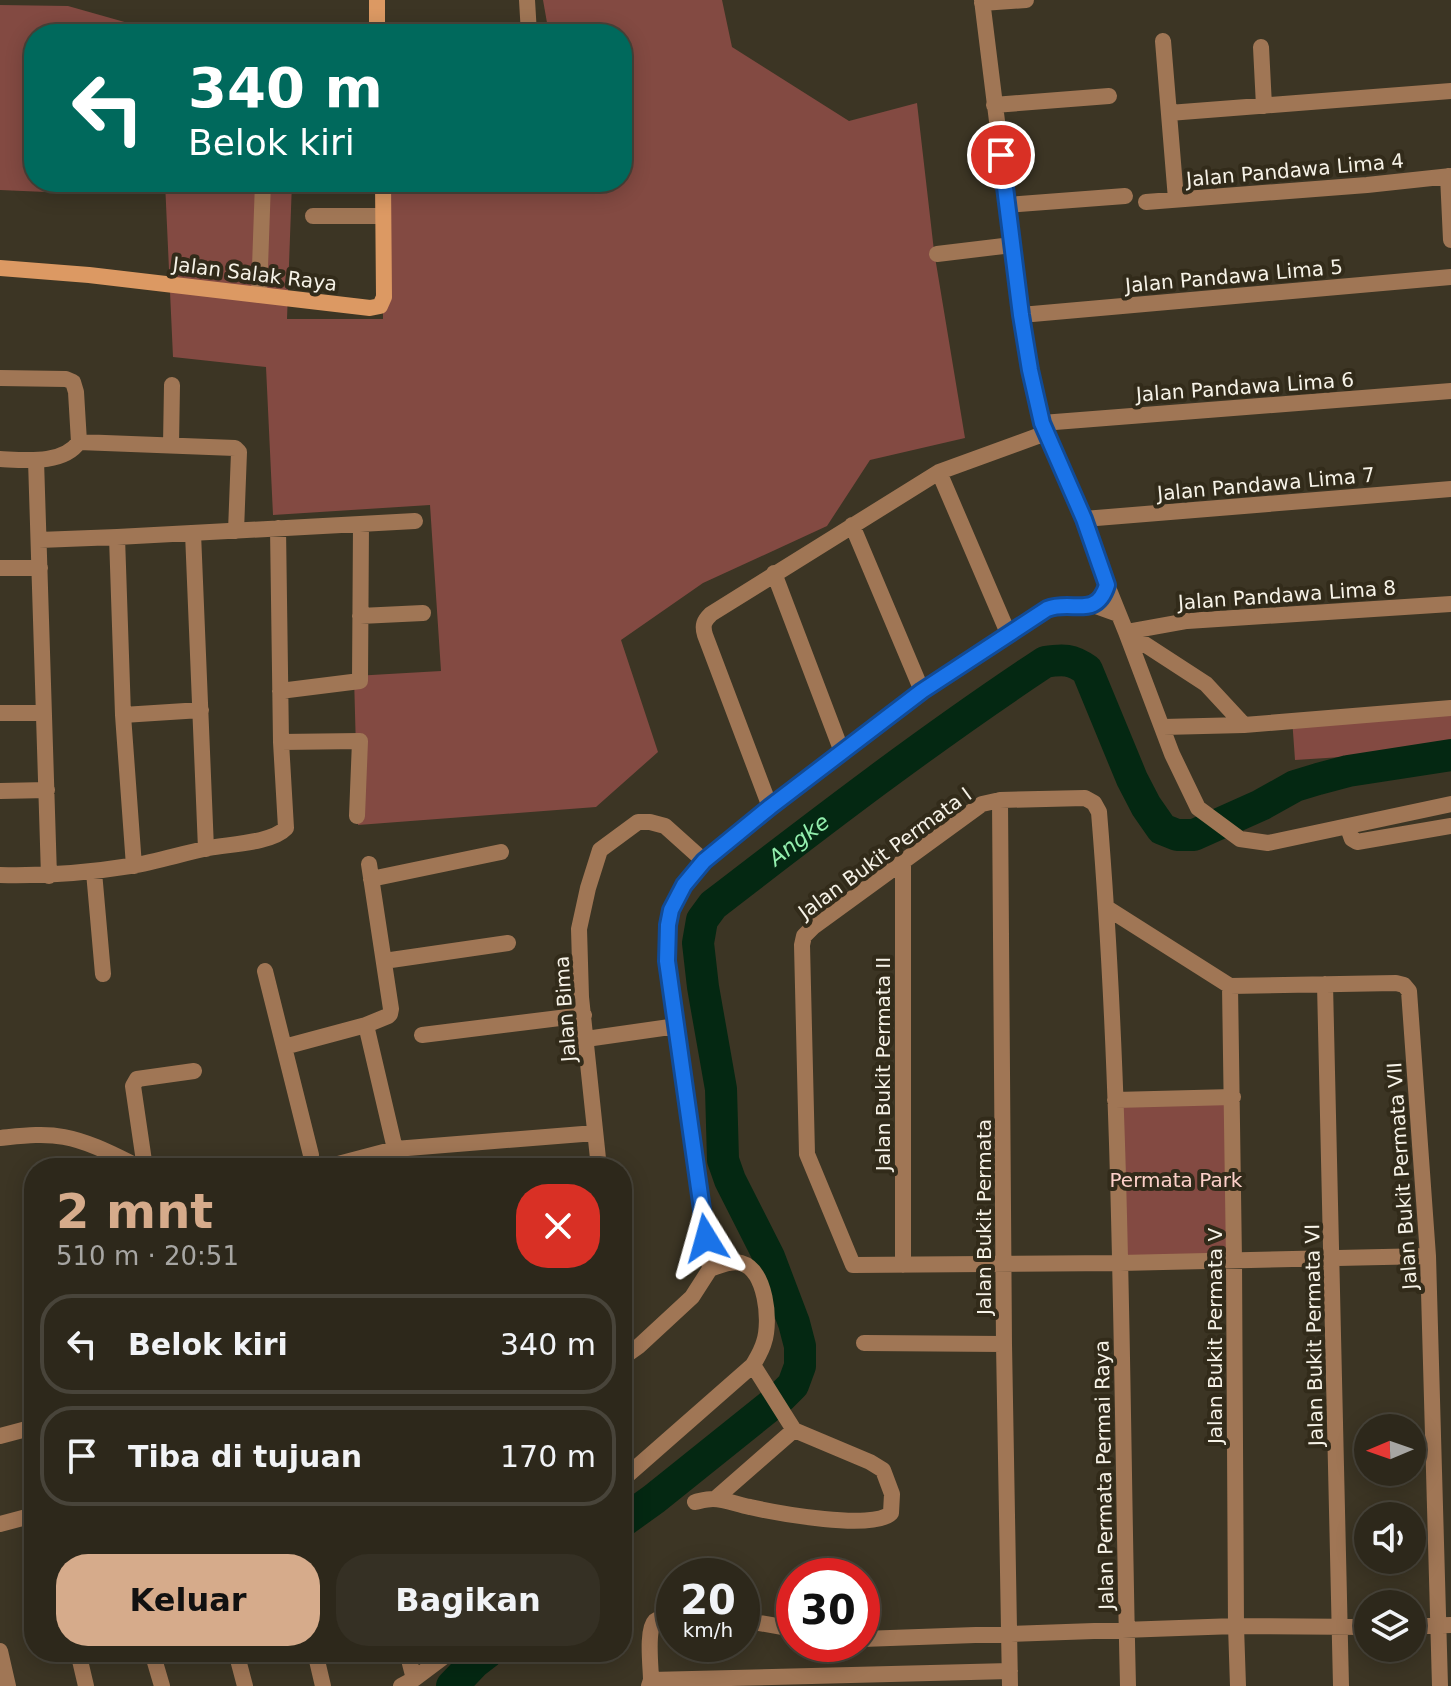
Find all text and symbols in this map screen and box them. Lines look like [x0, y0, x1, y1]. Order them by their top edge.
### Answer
text: 340 m [188, 55, 383, 120]
icon: left [56, 56, 160, 160]
pin [967, 121, 1035, 189]
text: Belok kiri [188, 122, 355, 163]
icon: arrive [979, 133, 1023, 177]
street label: Jalan Pandawa Lima 4 [1183, 149, 1405, 192]
street label: Jalan Salak Raya [169, 252, 339, 296]
street label: Jalan Pandawa Lima 5 [1122, 255, 1344, 298]
street label: Jalan Pandawa Lima 6 [1133, 367, 1355, 407]
street label: Jalan Pandawa Lima 7 [1154, 463, 1376, 506]
street label: Jalan Pandawa Lima 8 [1175, 575, 1397, 615]
street label: Jalan Bukit Permata I [792, 782, 976, 925]
water label: Angke [762, 808, 834, 872]
street label: Jalan Bima [549, 955, 581, 1065]
street label: Jalan Bukit Permata II [871, 957, 895, 1173]
street label: Jalan Bukit Permata VII [1382, 1061, 1422, 1293]
street label: Jalan Bukit Permata [972, 1119, 996, 1317]
park label: Permata Park [1110, 1168, 1243, 1192]
text: 2 mnt [56, 1183, 213, 1239]
button: close [516, 1184, 600, 1268]
position arrow [664, 1196, 748, 1280]
street label: Jalan Bukit Permata VI [1300, 1224, 1328, 1448]
street label: Jalan Bukit Permata V [1203, 1228, 1227, 1446]
text: 510 m · 20:51 [56, 1241, 239, 1271]
icon: left [60, 1322, 104, 1366]
text: Belok kiri [128, 1327, 288, 1362]
text: 340 m [500, 1327, 596, 1362]
street label: Jalan Permata Permai Raya [1090, 1340, 1118, 1612]
north arrow [1354, 1414, 1426, 1486]
map controls [1354, 1414, 1426, 1662]
icon: arrive [60, 1434, 104, 1478]
text: Tiba di tujuan [128, 1439, 362, 1474]
text: 170 m [500, 1439, 596, 1474]
button: sound [1354, 1502, 1426, 1574]
button: Keluar [56, 1554, 320, 1646]
button: Bagikan [336, 1554, 600, 1646]
speed limit sign: 30 [776, 1558, 880, 1662]
text: 20 [680, 1577, 736, 1623]
button: layers [1354, 1590, 1426, 1662]
text: km/h [683, 1618, 733, 1642]

